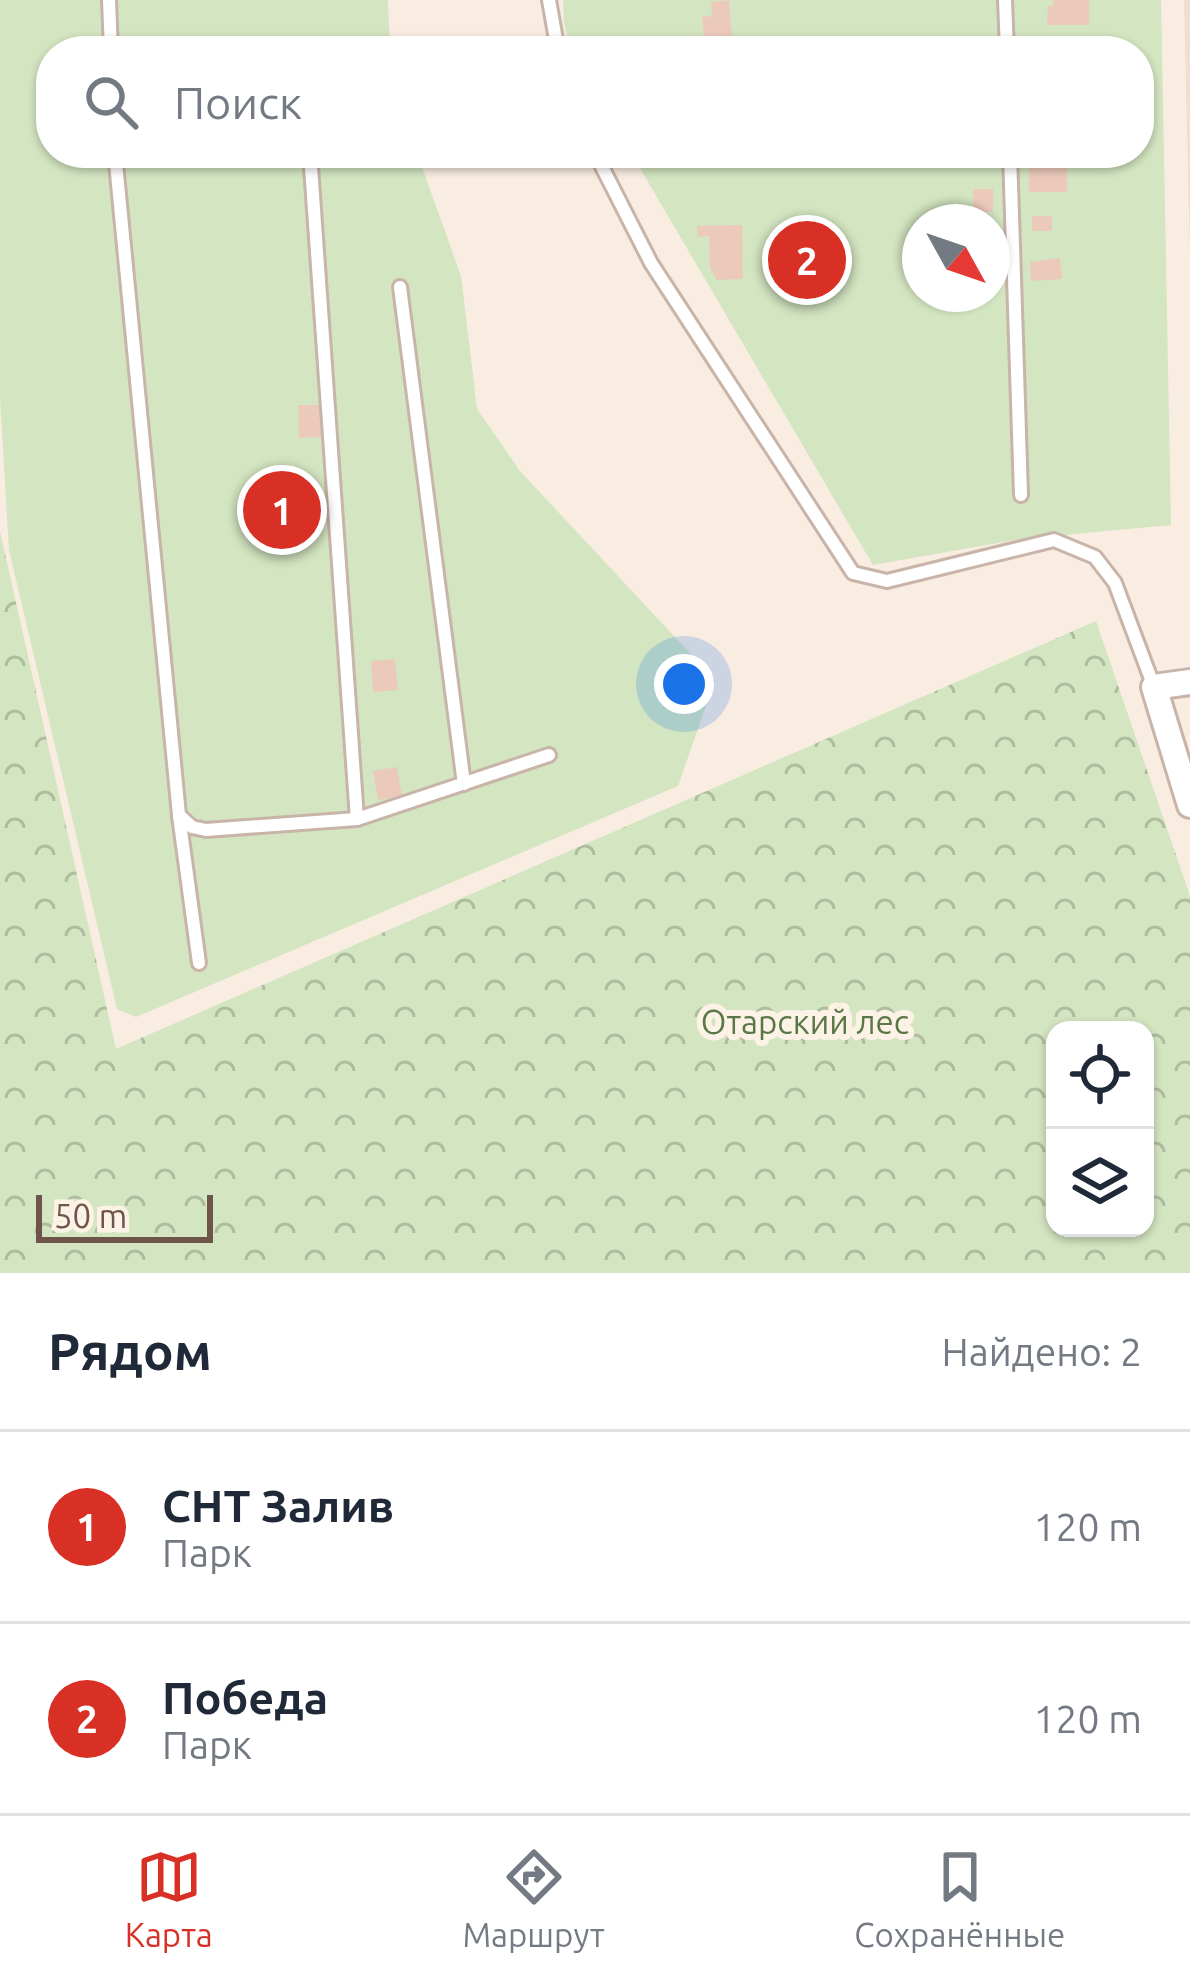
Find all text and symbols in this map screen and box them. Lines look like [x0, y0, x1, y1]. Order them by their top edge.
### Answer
search box [36, 36, 1154, 168]
icon: search [78, 69, 144, 135]
text: Поиск [174, 77, 302, 128]
north arrow [902, 204, 1010, 312]
pin: 2 [768, 215, 846, 305]
pin: 1 [243, 465, 321, 555]
your location [654, 654, 714, 714]
park label: Отарский лес [701, 1003, 909, 1040]
map controls [1046, 1021, 1154, 1237]
button: locate [1046, 1021, 1154, 1129]
button: layers [1046, 1129, 1154, 1237]
scale bar [36, 1189, 213, 1242]
text: 50 m [54, 1197, 127, 1234]
text: Рядом [48, 1322, 212, 1380]
text: Найдено: 2 [942, 1330, 1142, 1373]
text: СНТ Залив [162, 1480, 394, 1531]
text: 1 [76, 1505, 98, 1548]
text: 120 m [1033, 1505, 1142, 1548]
text: Парк [162, 1531, 252, 1574]
text: Победа [162, 1672, 328, 1723]
text: 2 [76, 1697, 98, 1740]
text: 120 m [1033, 1697, 1142, 1740]
text: Парк [162, 1723, 252, 1766]
tab: Карта [125, 1844, 213, 1953]
tab: Маршрут [462, 1844, 605, 1953]
tab: Сохранённые [854, 1844, 1065, 1953]

